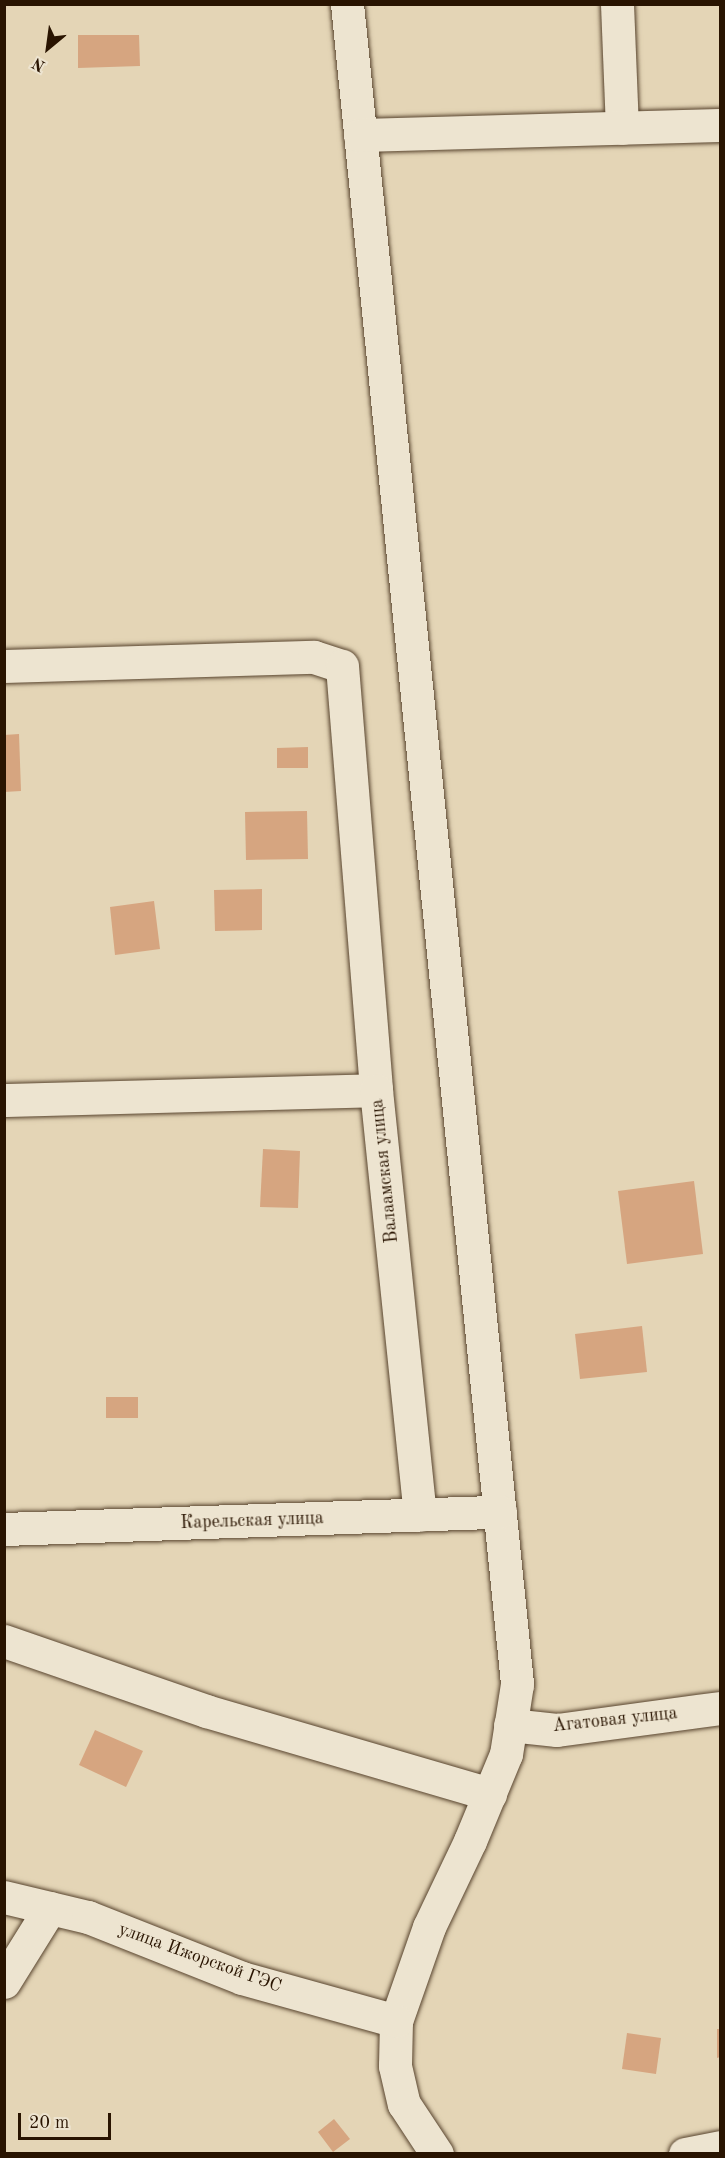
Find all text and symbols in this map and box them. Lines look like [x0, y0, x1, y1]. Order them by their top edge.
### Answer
north arrow [18, 18, 78, 78]
text: N [30, 54, 49, 74]
street label: Валаамская улица [367, 1098, 403, 1244]
street label: Карельская улица [180, 1508, 324, 1534]
street label: Агатовая улица [552, 1703, 678, 1737]
street label: улица Ижорской ГЭС [116, 1918, 284, 1998]
scale bar [21, 2101, 114, 2139]
text: 20 m [29, 2114, 69, 2132]

